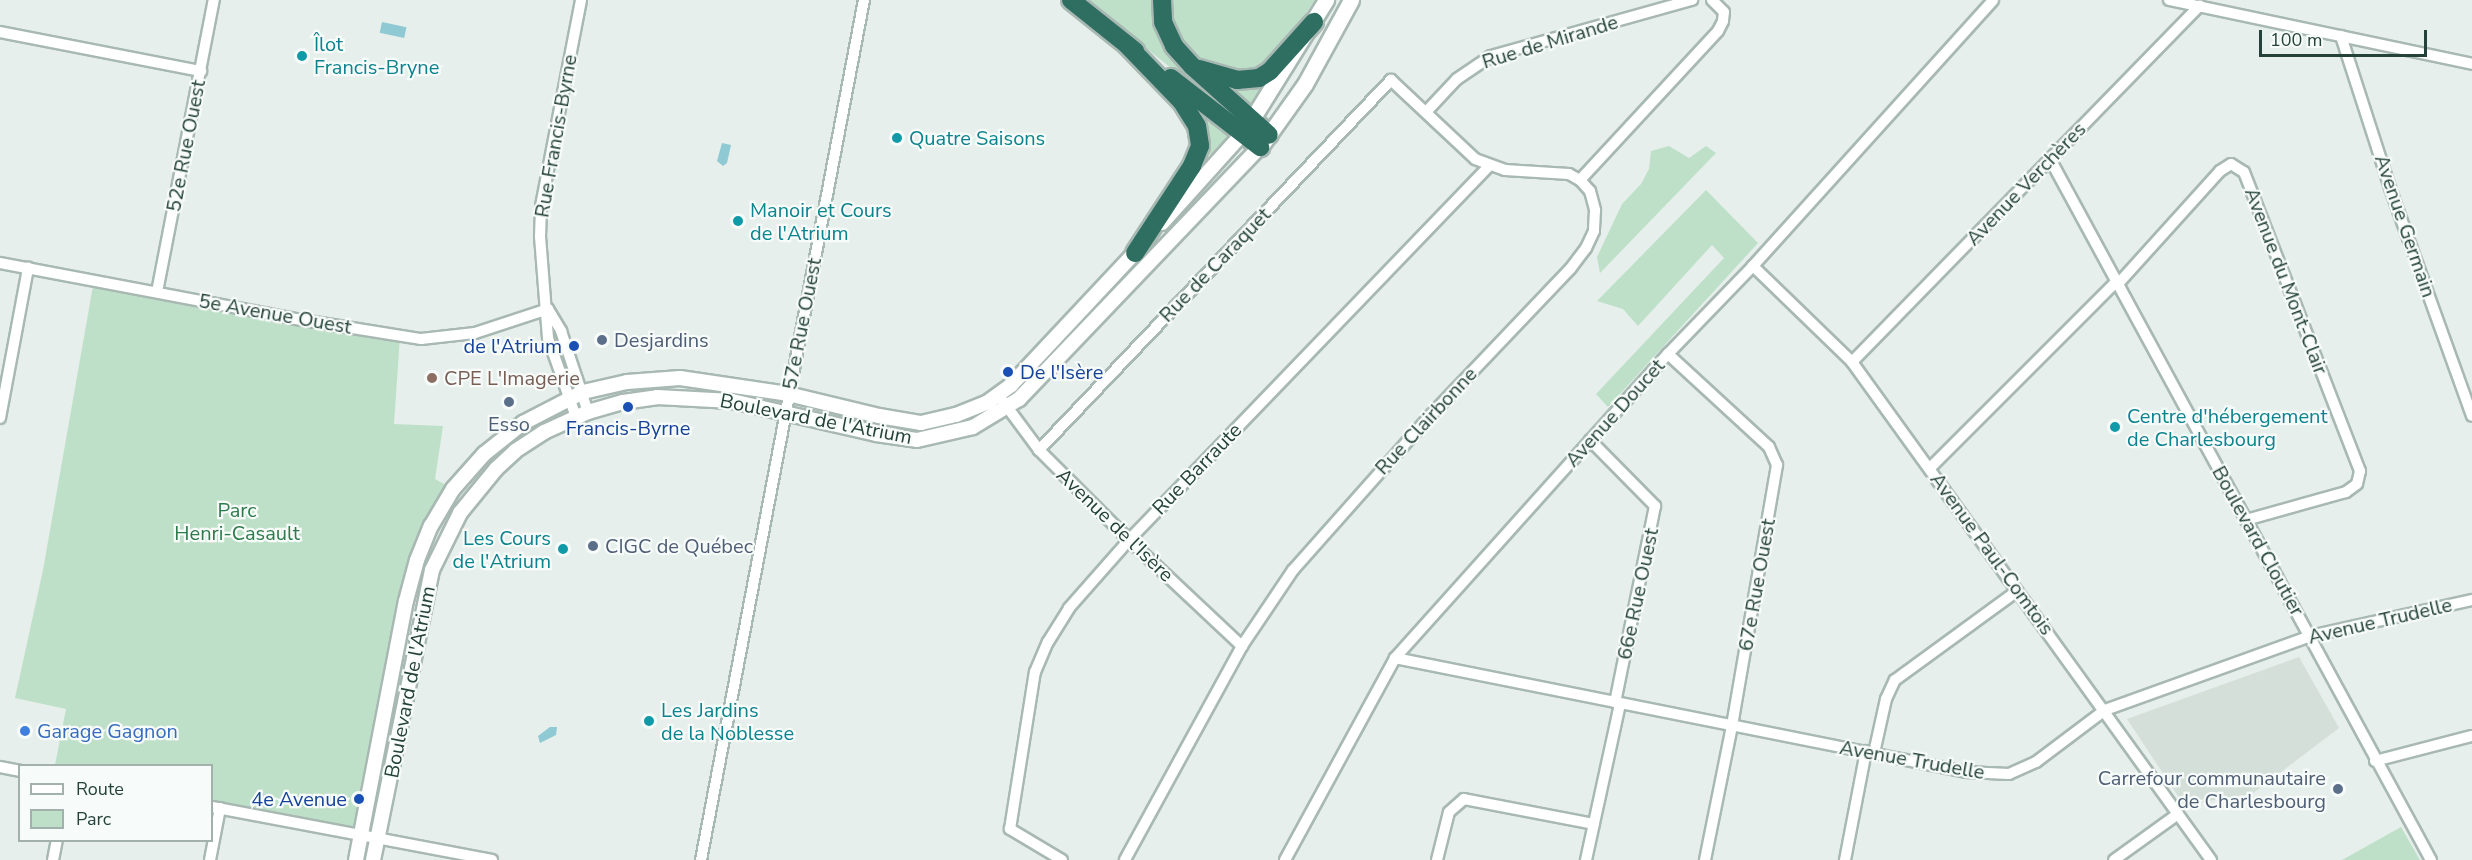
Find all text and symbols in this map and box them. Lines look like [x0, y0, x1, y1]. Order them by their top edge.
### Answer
street label: Rue de Mirande [1479, 10, 1621, 74]
scale bar [2262, 18, 2430, 56]
text: 100 m [2270, 28, 2322, 52]
place label: Îlot Francis-Bryne [314, 33, 439, 80]
marker: Îlot Francis-Bryne [295, 49, 309, 63]
street label: Rue Francis-Byrne [530, 53, 582, 219]
street label: 52e Rue Ouest [161, 78, 211, 214]
street label: Avenue Verchères [1961, 117, 2091, 251]
place label: Quatre Saisons [909, 126, 1045, 150]
marker: Quatre Saisons [890, 131, 904, 145]
street label: Avenue Germain [2369, 152, 2441, 300]
street label: Avenue du Mont-Clair [2239, 184, 2333, 378]
place label: Manoir et Cours de l'Atrium [750, 198, 892, 245]
street label: Rue de Caraquet [1154, 203, 1276, 327]
marker: Manoir et Cours de l'Atrium [731, 214, 745, 228]
street label: 57e Rue Ouest [777, 256, 827, 392]
street label: 5e Avenue Ouest [197, 289, 353, 339]
place label: Desjardins [614, 328, 709, 352]
marker: Desjardins [595, 333, 609, 347]
place label: de l'Atrium [463, 334, 562, 358]
marker: de l'Atrium [567, 339, 581, 353]
street label: Avenue Doucet [1560, 354, 1670, 472]
place label: De l'Isère [1020, 360, 1103, 384]
street label: Rue Clairbonne [1370, 362, 1482, 480]
marker: De l'Isère [1001, 365, 1015, 379]
place label: CPE L'Imagerie [444, 366, 580, 390]
marker: CPE L'Imagerie [425, 371, 439, 385]
street label: Boulevard de l'Atrium [718, 389, 914, 449]
marker: Esso [502, 395, 516, 409]
marker: Francis-Byrne [621, 400, 635, 414]
place label: Centre d'hébergement de Charlesbourg [2127, 404, 2327, 451]
place label: Esso [488, 412, 530, 436]
place label: Francis-Byrne [566, 416, 690, 440]
street label: Rue Barraute [1147, 418, 1247, 520]
marker: Centre d'hébergement de Charlesbourg [2108, 420, 2122, 434]
street label: Boulevard Cloutier [2207, 462, 2309, 620]
street label: Avenue de l'Isère [1052, 463, 1178, 587]
street label: Avenue Paul-Comtois [1925, 468, 2059, 640]
park label: Parc Henri-Casault [174, 498, 300, 545]
street label: 67e Rue Ouest [1734, 517, 1780, 653]
place label: Les Cours de l'Atrium [452, 526, 551, 573]
street label: 66e Rue Ouest [1612, 526, 1664, 662]
place label: CIGC de Québec [605, 534, 753, 558]
marker: CIGC de Québec [586, 539, 600, 553]
marker: Les Cours de l'Atrium [556, 542, 570, 556]
street label: Boulevard de l'Atrium [380, 584, 440, 780]
street label: Avenue Trudelle [2306, 593, 2454, 649]
place label: Les Jardins de la Noblesse [661, 698, 794, 745]
marker: Les Jardins de la Noblesse [642, 714, 656, 728]
place label: Garage Gagnon [37, 719, 178, 743]
marker: Garage Gagnon [18, 724, 32, 738]
street label: Avenue Trudelle [1838, 735, 1986, 785]
legend [18, 764, 213, 842]
place label: Carrefour communautaire de Charlesbourg [2098, 766, 2326, 813]
text: Route [76, 777, 124, 801]
marker: Carrefour communautaire de Charlesbourg [2331, 782, 2345, 796]
place label: 4e Avenue [251, 787, 347, 811]
marker: 4e Avenue [352, 792, 366, 806]
text: Parc [76, 807, 111, 831]

